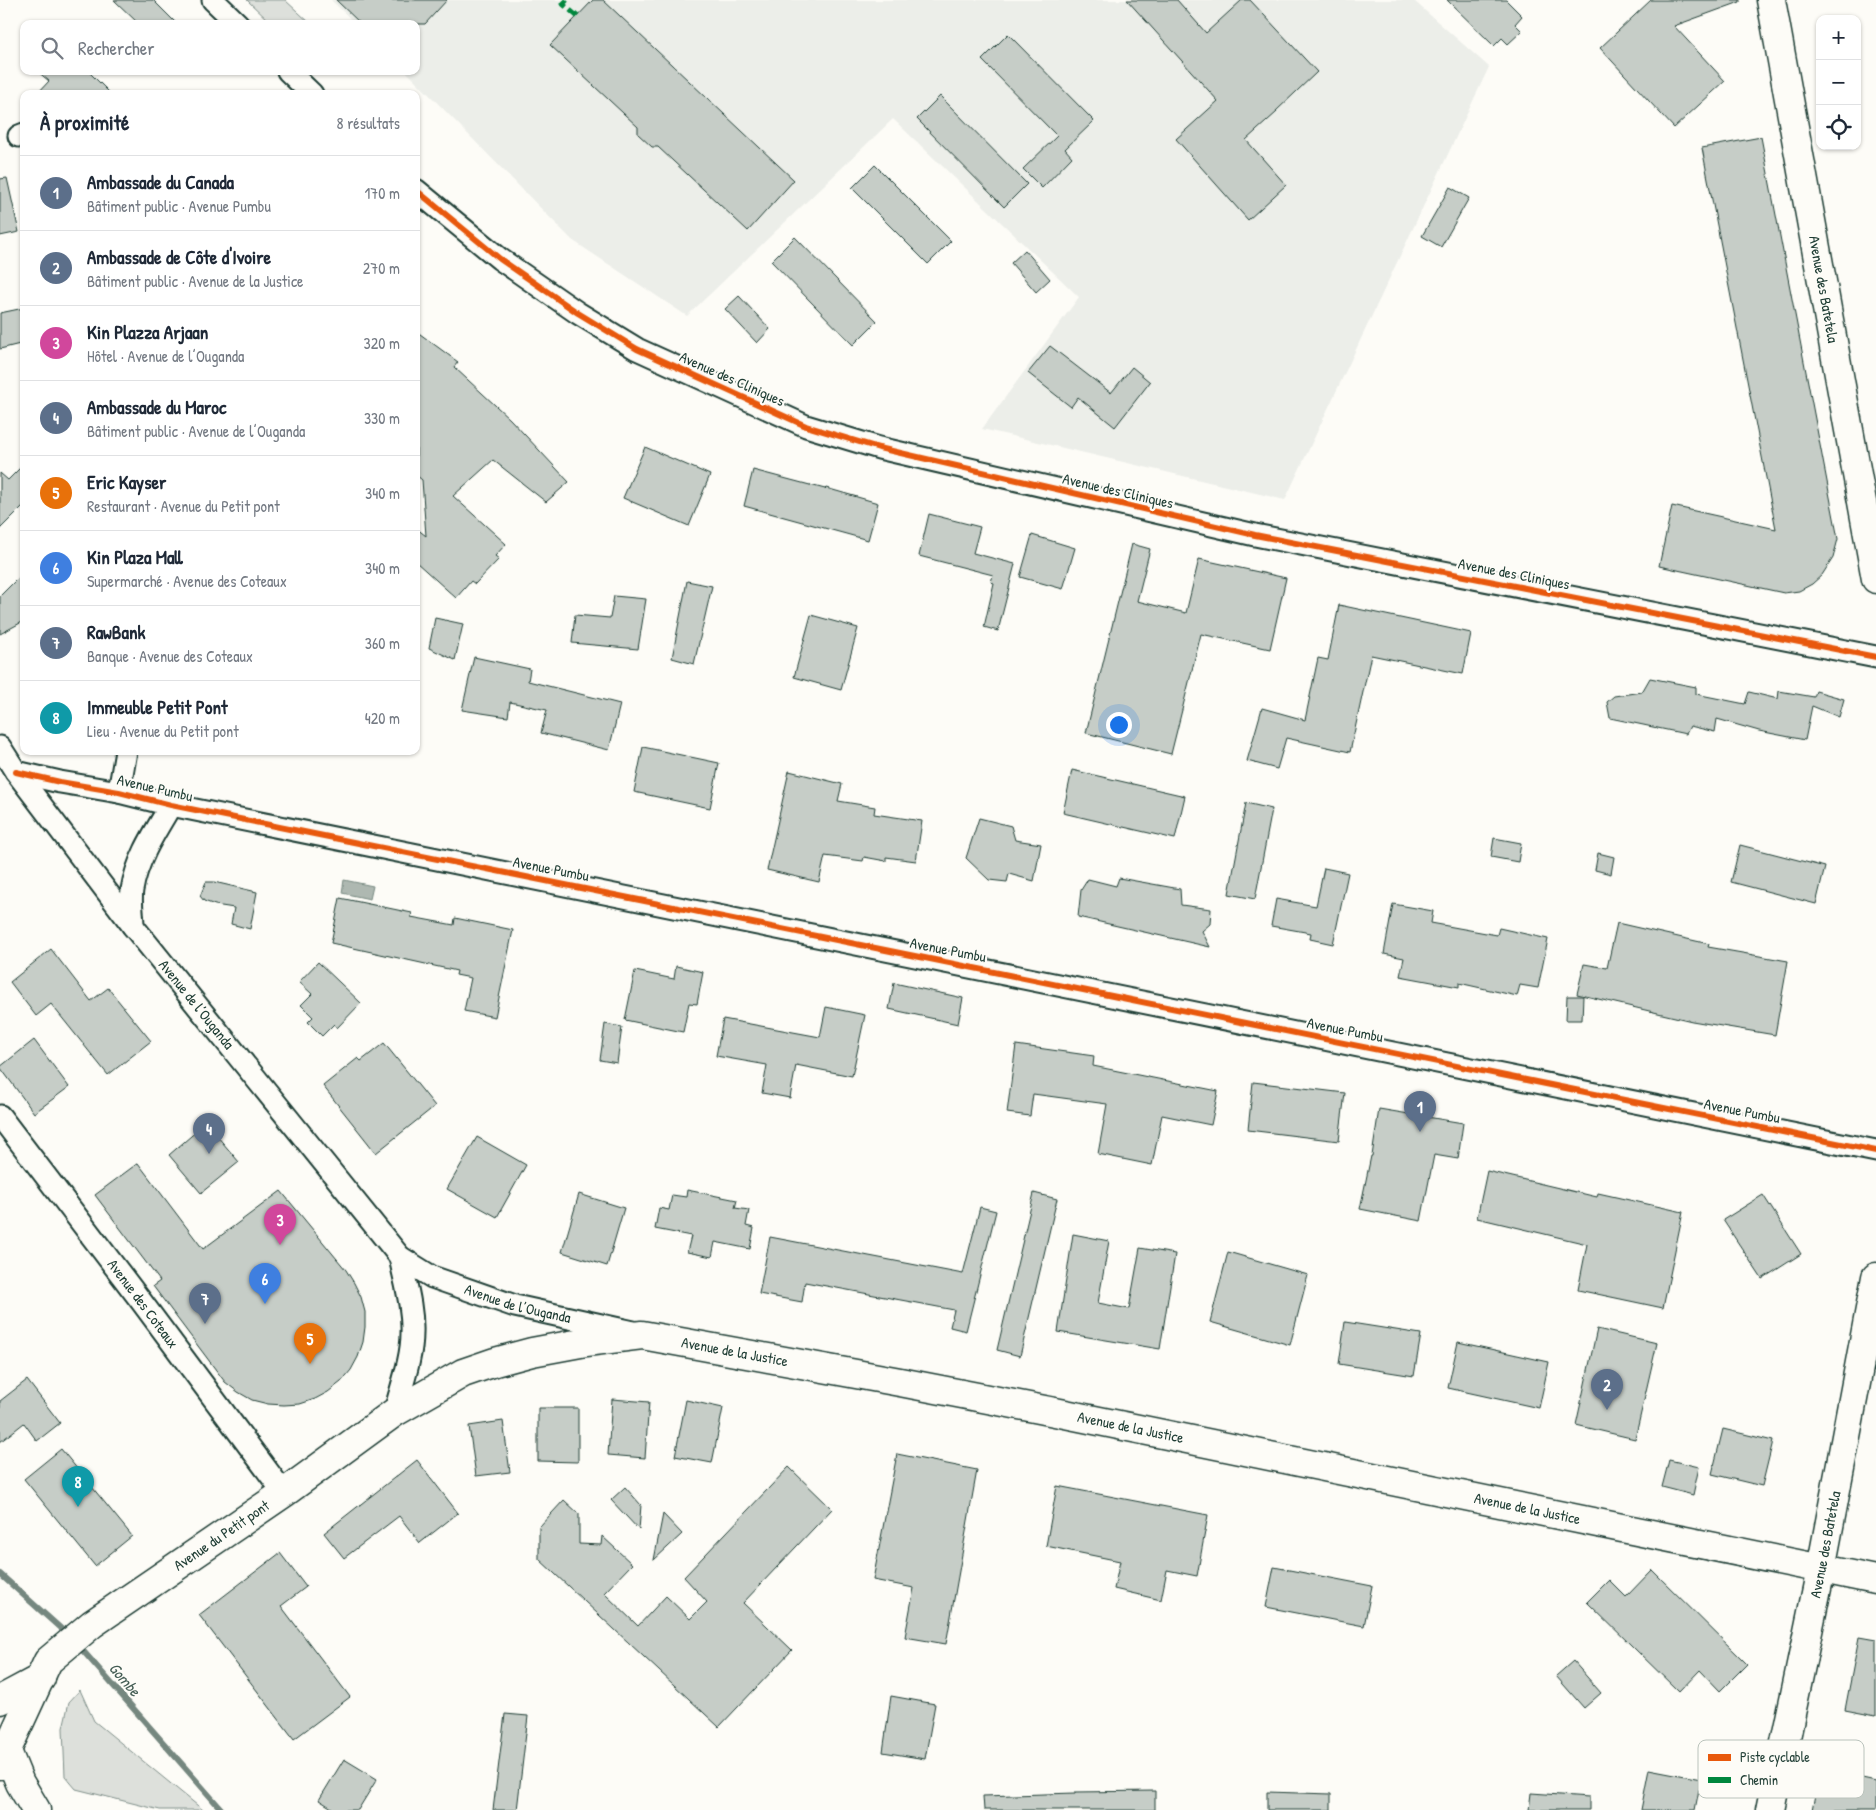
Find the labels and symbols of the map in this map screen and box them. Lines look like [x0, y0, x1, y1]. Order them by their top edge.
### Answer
street label: Avenue des Batetela [1804, 234, 1844, 344]
street label: Avenue des Cliniques [676, 346, 788, 411]
street label: Avenue des Cliniques [1061, 468, 1176, 513]
street label: Avenue des Cliniques [1457, 552, 1572, 595]
your location [1106, 712, 1132, 738]
street label: Avenue Pumbu [115, 769, 195, 806]
street label: Avenue Pumbu [511, 851, 591, 886]
street label: Avenue Pumbu [908, 932, 988, 967]
street label: Avenue de l’Ouganda [154, 955, 239, 1054]
street label: Avenue Pumbu [1305, 1012, 1385, 1047]
pin: 1 [1404, 1091, 1436, 1132]
street label: Avenue Pumbu [1702, 1093, 1782, 1128]
pin: 4 [193, 1113, 225, 1154]
pin: 3 [264, 1204, 296, 1245]
street label: Avenue des Coteaux [103, 1255, 184, 1353]
pin: 6 [249, 1263, 281, 1304]
street label: Avenue de l’Ouganda [462, 1278, 573, 1328]
pin: 7 [189, 1283, 221, 1324]
pin: 5 [294, 1323, 326, 1364]
street label: Avenue de la Justice [680, 1331, 790, 1371]
pin: 2 [1591, 1369, 1623, 1410]
street label: Avenue de la Justice [1076, 1406, 1186, 1448]
pin: 8 [62, 1466, 94, 1507]
street label: Avenue de la Justice [1472, 1487, 1582, 1529]
street label: Avenue des Batetela [1804, 1489, 1845, 1600]
street label: Avenue du Petit pont [169, 1495, 274, 1575]
water label: Gombe [104, 1657, 146, 1701]
legend [1698, 1740, 1864, 1798]
text: Piste cyclable [1740, 1747, 1810, 1767]
text: Chemin [1740, 1770, 1778, 1789]

